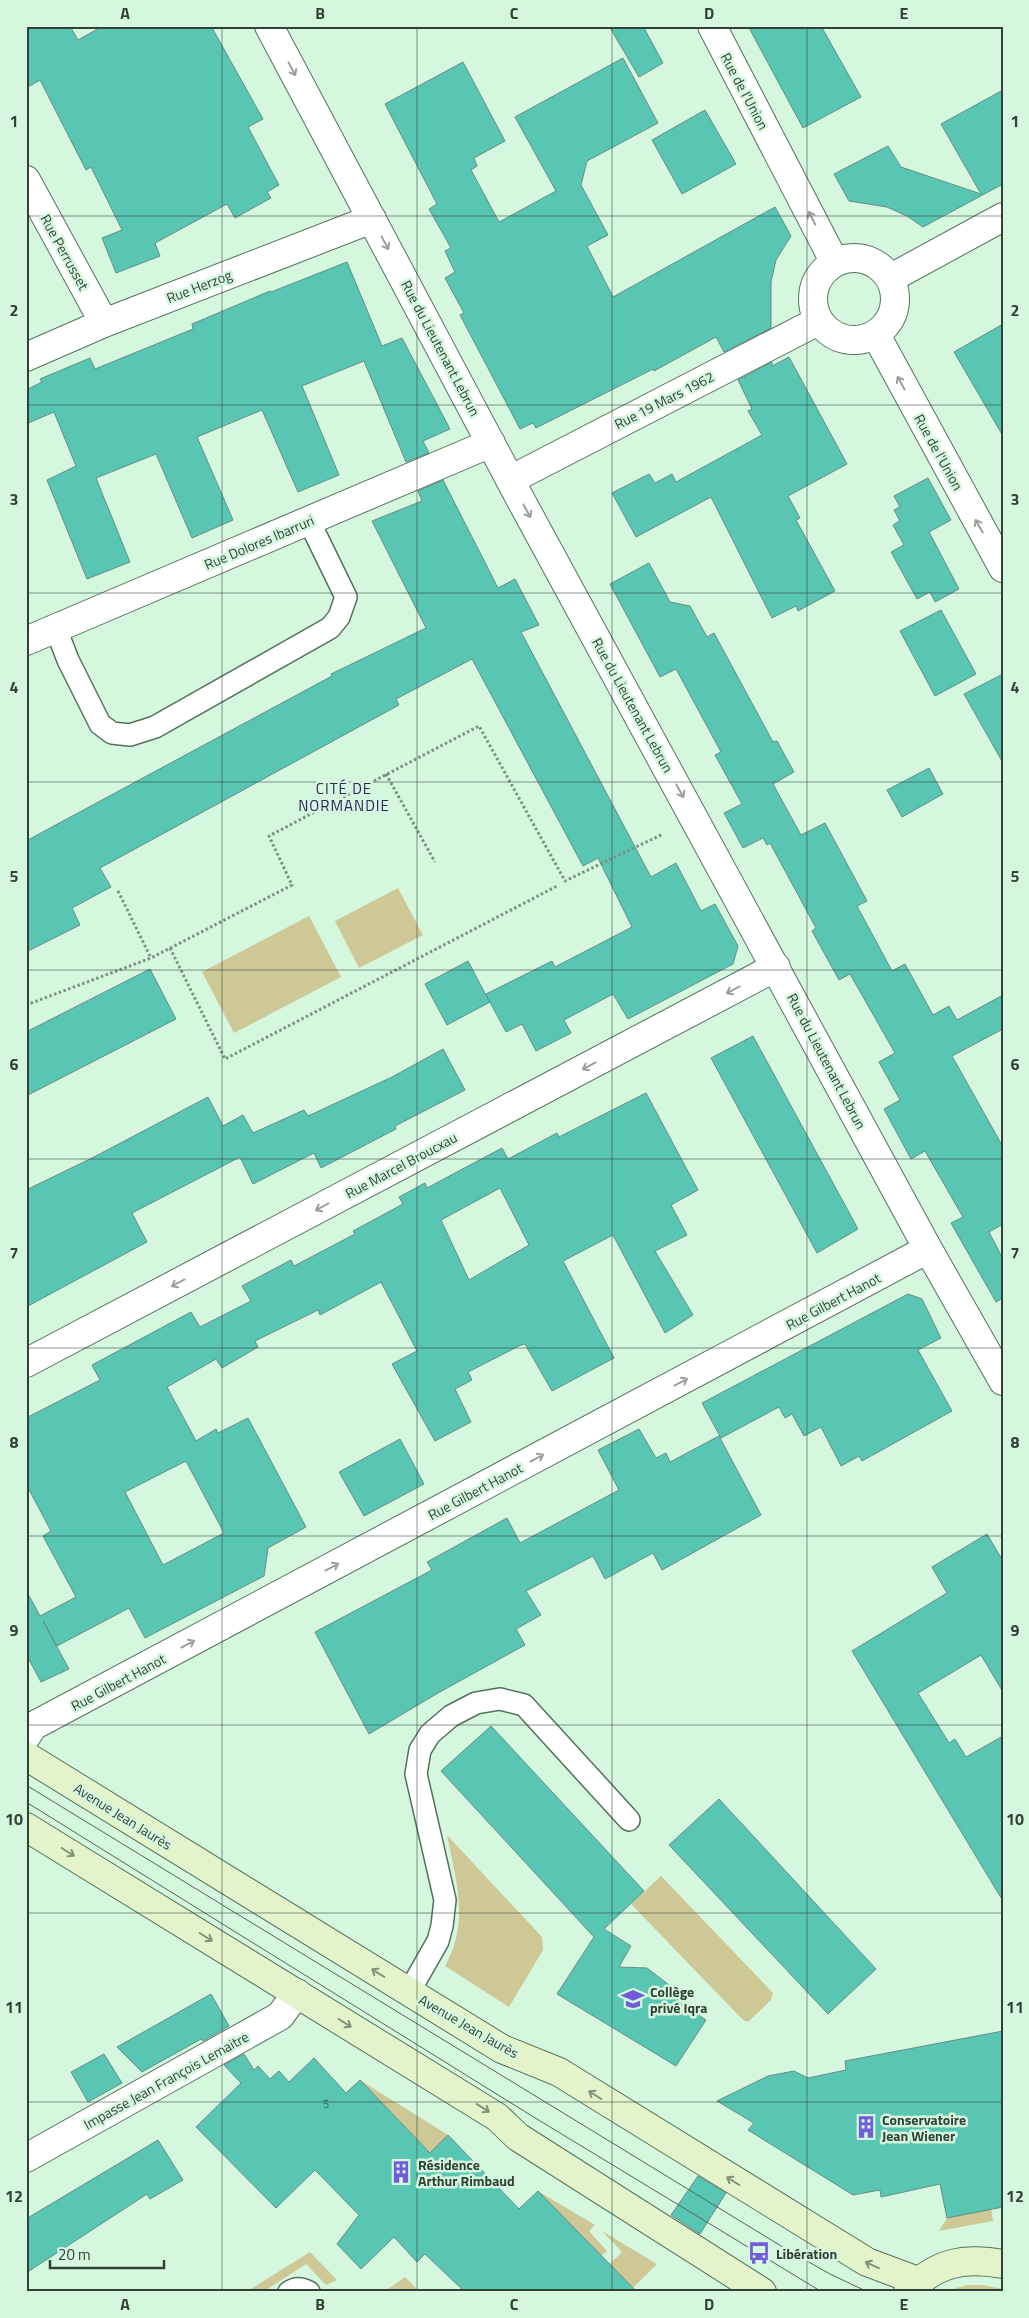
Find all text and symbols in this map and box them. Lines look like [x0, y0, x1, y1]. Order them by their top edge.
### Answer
text: A [120, 1, 130, 25]
text: B [315, 1, 325, 25]
text: C [510, 1, 519, 25]
text: D [704, 1, 714, 25]
text: E [900, 1, 909, 25]
street label: Rue de l'Union [716, 49, 774, 133]
one-way arrow [287, 62, 297, 77]
text: 1 [10, 109, 18, 133]
text: 1 [1011, 109, 1019, 133]
street label: Rue Perrusset [36, 210, 94, 294]
one-way arrow [807, 211, 816, 226]
one-way arrow [381, 236, 391, 250]
street label: Rue Herzog [163, 264, 235, 308]
street label: Rue du Lieutenant Lebrun [396, 276, 486, 420]
text: 2 [10, 298, 18, 322]
text: 2 [1011, 298, 1019, 322]
street label: Rue 19 Mars 1962 [610, 366, 718, 434]
one-way arrow [896, 376, 906, 391]
street label: Rue de l'Union [909, 410, 969, 494]
text: 3 [10, 487, 18, 511]
text: 3 [1011, 487, 1019, 511]
one-way arrow [522, 503, 532, 518]
street label: Rue Dolores Ibarruri [201, 509, 317, 575]
one-way arrow [974, 519, 984, 533]
street label: Rue du Lieutenant Lebrun [587, 634, 679, 776]
text: 4 [10, 675, 19, 699]
text: 4 [1011, 675, 1020, 699]
district label: CITÉ DE NORMANDIE [298, 777, 390, 817]
one-way arrow [676, 784, 686, 798]
text: 5 [10, 864, 19, 888]
text: 5 [1011, 864, 1020, 888]
one-way arrow [726, 986, 741, 995]
street label: Rue du Lieutenant Lebrun [782, 989, 872, 1133]
text: 6 [10, 1052, 19, 1076]
text: 6 [1011, 1052, 1020, 1076]
one-way arrow [582, 1061, 597, 1071]
street label: Rue Marcel Broucxau [341, 1127, 461, 1203]
one-way arrow [315, 1203, 330, 1212]
text: 7 [10, 1241, 18, 1265]
text: 7 [1011, 1241, 1019, 1265]
street label: Rue Gilbert Hanot [782, 1267, 884, 1335]
one-way arrow [171, 1278, 186, 1288]
one-way arrow [673, 1377, 688, 1387]
text: 8 [10, 1430, 19, 1454]
text: 8 [1011, 1430, 1020, 1454]
one-way arrow [529, 1453, 544, 1462]
street label: Rue Gilbert Hanot [424, 1457, 526, 1525]
one-way arrow [324, 1562, 339, 1571]
text: 9 [10, 1618, 19, 1642]
text: 9 [1011, 1618, 1020, 1642]
one-way arrow [181, 1639, 196, 1649]
street label: Rue Gilbert Hanot [67, 1648, 169, 1716]
street label: Avenue Jean Jaurès [70, 1777, 176, 1855]
text: 10 [5, 1807, 23, 1831]
text: 10 [1006, 1807, 1024, 1831]
one-way arrow [60, 1848, 74, 1858]
one-way arrow [199, 1933, 213, 1943]
one-way arrow [371, 1967, 385, 1977]
place label: Collège privé Iqra [650, 1981, 707, 2018]
school or university icon: Collège privé Iqra [620, 1986, 646, 2012]
street label: Avenue Jean Jaurès [415, 1989, 523, 2063]
text: 11 [5, 1995, 23, 2019]
text: 11 [1006, 1995, 1024, 2019]
one-way arrow [337, 2018, 351, 2028]
street label: Impasse Jean François Lemaitre [80, 2026, 252, 2134]
one-way arrow [589, 2090, 603, 2100]
house number: 5 [323, 2096, 329, 2112]
one-way arrow [475, 2104, 489, 2114]
place label: Conservatoire Jean Wiener [882, 2109, 966, 2146]
building icon: Conservatoire Jean Wiener [853, 2114, 879, 2140]
place label: Résidence Arthur Rimbaud [418, 2154, 515, 2191]
building icon: Résidence Arthur Rimbaud [388, 2159, 414, 2185]
one-way arrow [727, 2175, 741, 2185]
text: 12 [5, 2184, 23, 2208]
text: 12 [1006, 2184, 1024, 2208]
scale bar [50, 2238, 164, 2270]
bus stop icon: Libération [746, 2240, 772, 2266]
text: 20 m [58, 2243, 91, 2266]
place label: Libération [776, 2243, 837, 2264]
one-way arrow [865, 2259, 880, 2269]
text: A [120, 2292, 130, 2316]
text: B [315, 2292, 325, 2316]
text: C [510, 2292, 519, 2316]
text: D [704, 2292, 714, 2316]
text: E [900, 2292, 909, 2316]

